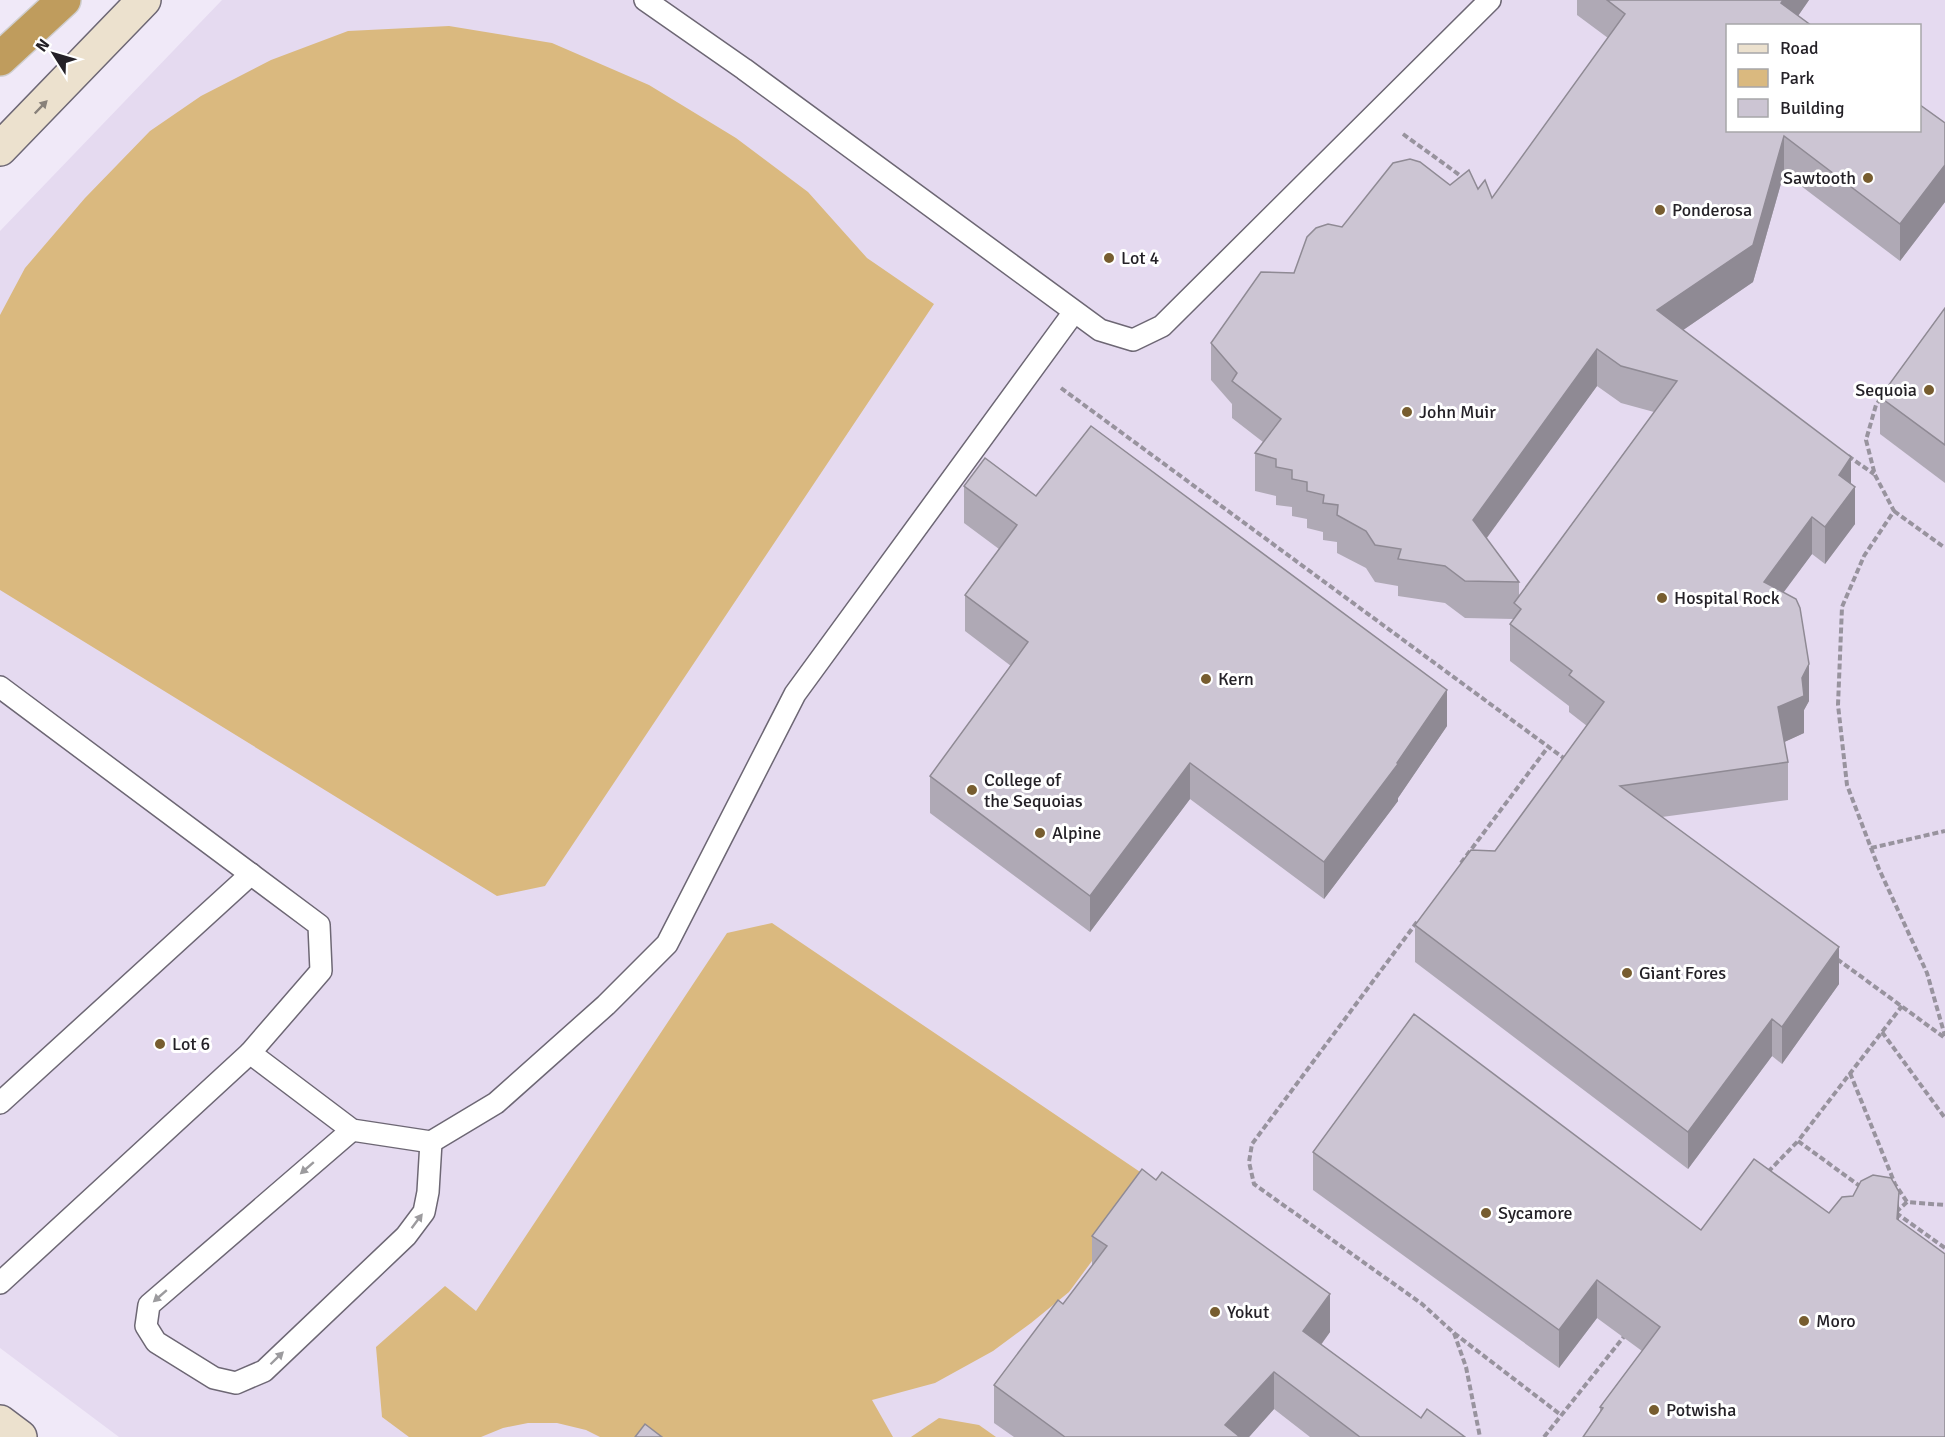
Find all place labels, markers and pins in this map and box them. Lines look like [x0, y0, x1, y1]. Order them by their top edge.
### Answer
place label: Sawtooth [1783, 167, 1856, 189]
marker: Sawtooth [1861, 171, 1875, 185]
place label: Ponderosa [1672, 199, 1752, 221]
marker: Ponderosa [1653, 203, 1667, 217]
place label: Lot 4 [1121, 247, 1159, 269]
marker: Lot 4 [1102, 251, 1116, 265]
place label: Sequoia [1855, 379, 1917, 401]
marker: Sequoia [1922, 383, 1936, 397]
place label: John Muir [1419, 401, 1496, 423]
marker: John Muir [1400, 405, 1414, 419]
place label: Hospital Rock [1674, 587, 1780, 609]
marker: Hospital Rock [1655, 591, 1669, 605]
place label: Kern [1218, 668, 1254, 690]
marker: Kern [1199, 672, 1213, 686]
place label: College of the Sequoias [984, 769, 1083, 812]
marker: College of the Sequoias [965, 783, 979, 797]
place label: Alpine [1052, 822, 1101, 844]
marker: Alpine [1033, 826, 1047, 840]
place label: Giant Fores [1639, 962, 1726, 984]
marker: Giant Fores [1620, 966, 1634, 980]
place label: Lot 6 [172, 1033, 210, 1055]
marker: Lot 6 [153, 1037, 167, 1051]
place label: Sycamore [1498, 1202, 1572, 1224]
marker: Sycamore [1479, 1206, 1493, 1220]
place label: Yokut [1227, 1301, 1269, 1323]
marker: Yokut [1208, 1305, 1222, 1319]
place label: Moro [1816, 1310, 1856, 1332]
marker: Moro [1797, 1314, 1811, 1328]
place label: Potwisha [1666, 1399, 1736, 1421]
marker: Potwisha [1647, 1403, 1661, 1417]

